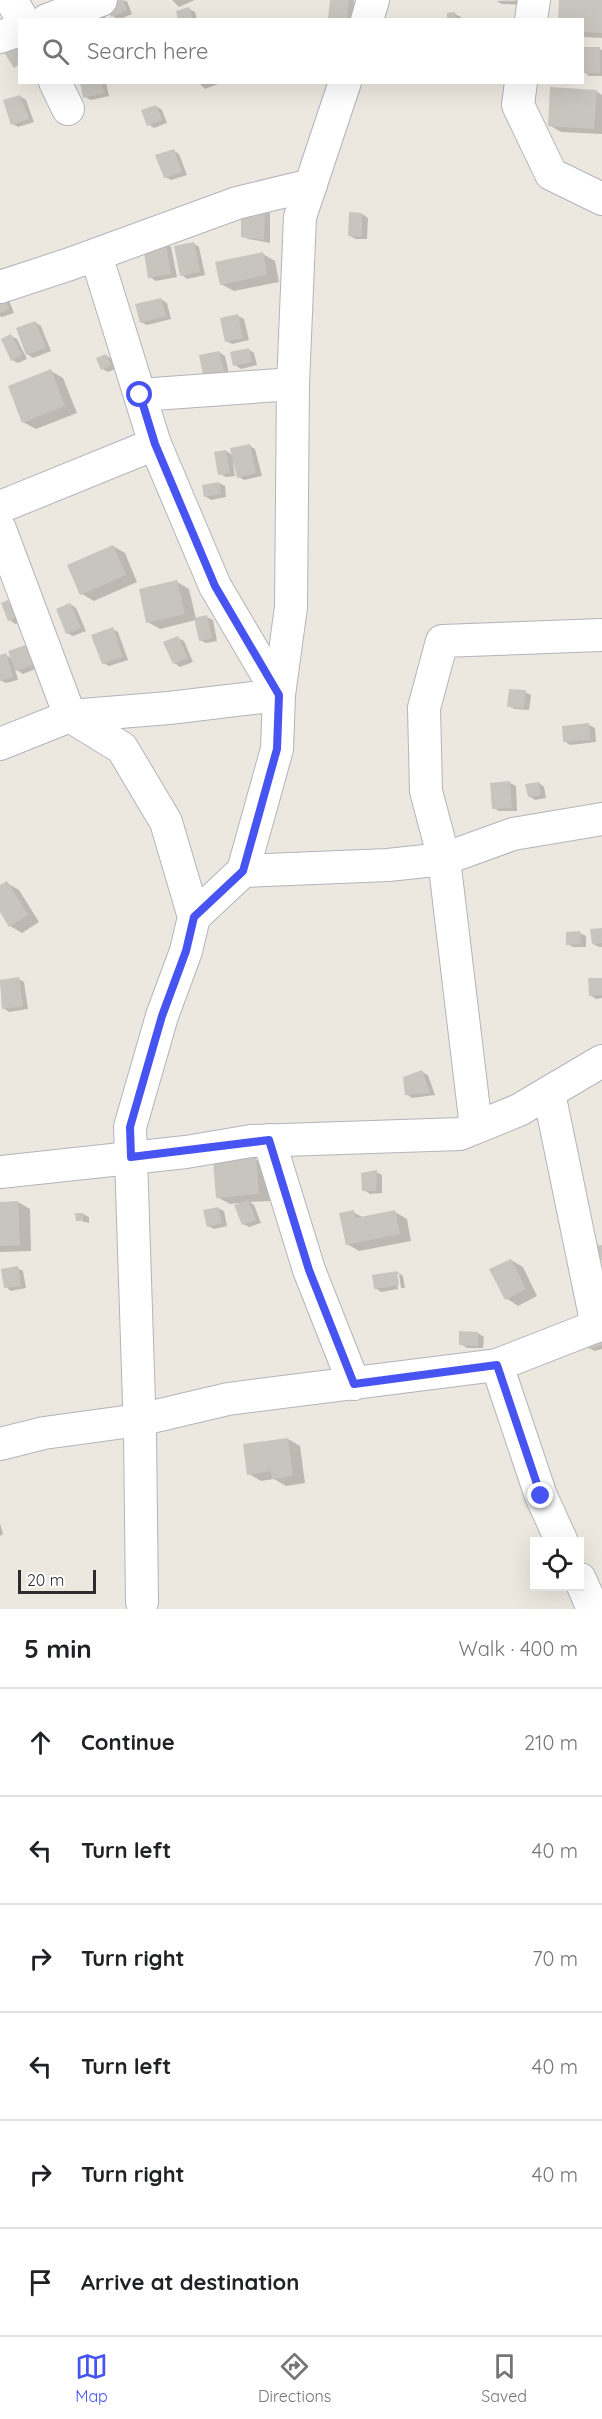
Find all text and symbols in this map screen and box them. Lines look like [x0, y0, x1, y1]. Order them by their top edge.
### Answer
search box [18, 18, 584, 84]
icon: search [39, 35, 72, 68]
text: Search here [87, 37, 208, 65]
route start [126, 381, 152, 407]
route end [527, 1482, 553, 1508]
map controls [530, 1537, 584, 1591]
button: locate [530, 1537, 584, 1591]
scale bar [18, 1567, 96, 1594]
text: 20 m [27, 1570, 64, 1590]
text: 5 min [24, 1632, 92, 1665]
text: Walk · 400 m [459, 1636, 578, 1661]
icon: ahead [24, 1726, 57, 1759]
text: Continue [81, 1728, 175, 1756]
text: 210 m [524, 1730, 578, 1755]
icon: left [24, 1834, 57, 1867]
text: Turn left [81, 1836, 171, 1864]
text: 40 m [532, 1838, 578, 1863]
icon: right [24, 1942, 57, 1975]
text: Turn right [81, 1944, 185, 1972]
text: 70 m [532, 1946, 578, 1971]
icon: left [24, 2050, 57, 2083]
text: Turn left [81, 2052, 171, 2080]
text: 40 m [532, 2054, 578, 2079]
icon: right [24, 2158, 57, 2191]
text: Turn right [81, 2160, 185, 2188]
text: 40 m [532, 2162, 578, 2187]
icon: arrive [24, 2266, 57, 2299]
text: Arrive at destination [81, 2268, 299, 2296]
tab: Map [75, 2350, 108, 2406]
tab: Directions [258, 2350, 331, 2406]
tab: Saved [481, 2350, 527, 2406]

